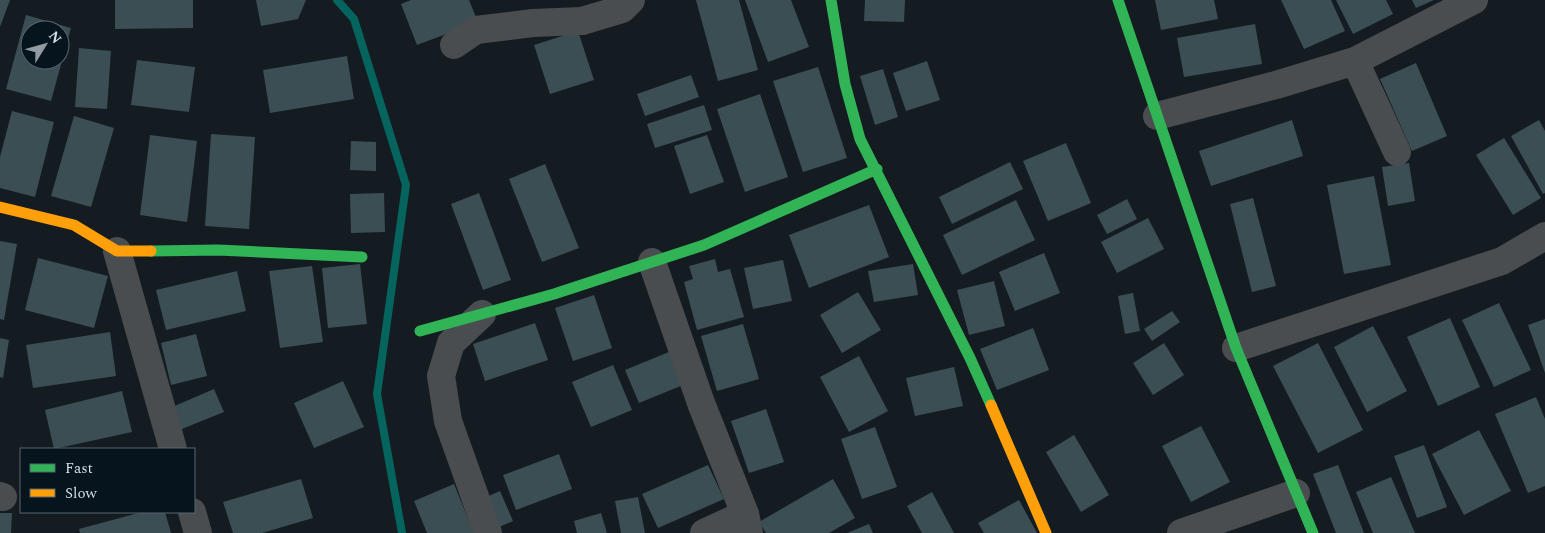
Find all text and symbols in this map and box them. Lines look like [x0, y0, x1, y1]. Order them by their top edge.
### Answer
north arrow [20, 20, 70, 70]
text: N [43, 27, 67, 48]
legend [20, 448, 195, 513]
text: Fast [65, 457, 93, 480]
text: Slow [65, 482, 97, 505]

